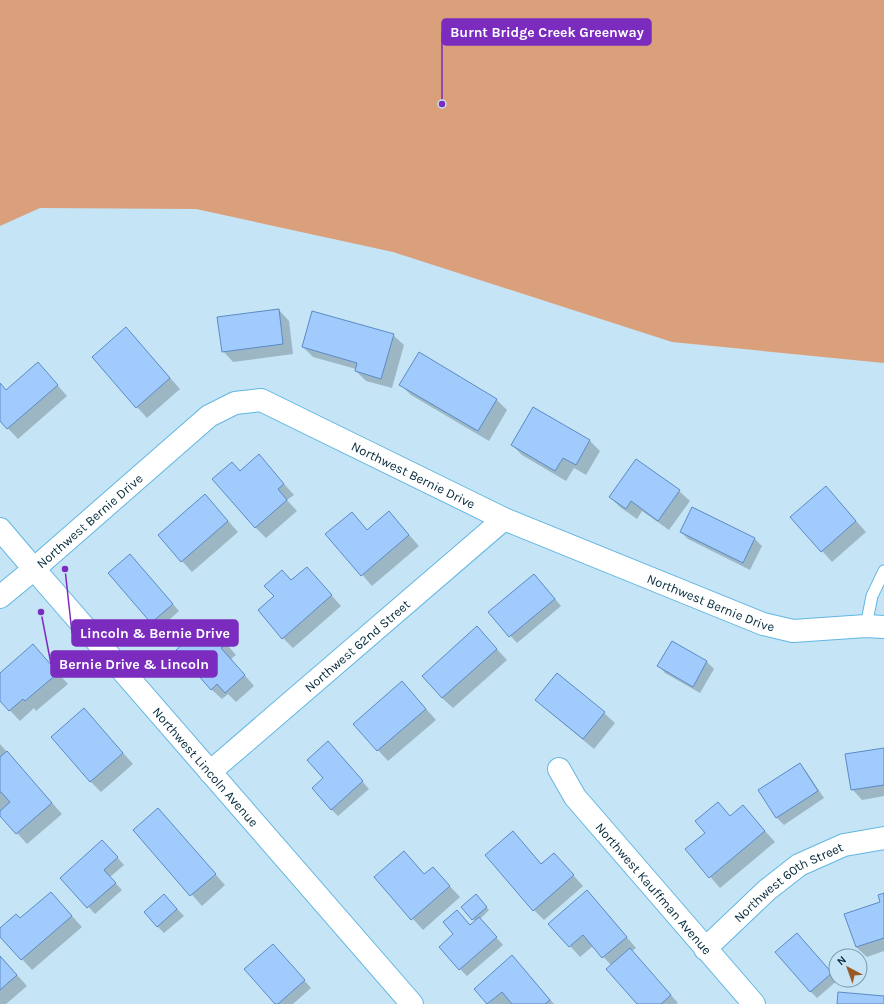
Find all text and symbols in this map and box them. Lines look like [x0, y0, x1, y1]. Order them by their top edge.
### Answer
callout: Burnt Bridge Creek Greenway [442, 19, 651, 45]
text: Burnt Bridge Creek Greenway [450, 24, 644, 41]
street label: Northwest Bernie Drive [349, 439, 478, 512]
street label: Northwest Bernie Drive [34, 470, 146, 571]
street label: Northwest Bernie Drive [645, 571, 776, 635]
street label: Northwest 62nd Street [302, 596, 413, 695]
callout: Lincoln & Bernie Drive [72, 620, 238, 646]
text: Lincoln & Bernie Drive [80, 625, 230, 642]
callout: Bernie Drive & Lincoln [51, 651, 217, 677]
text: Bernie Drive & Lincoln [59, 656, 209, 673]
street label: Northwest Lincoln Avenue [149, 704, 262, 830]
street label: Northwest Kauffman Avenue [593, 820, 715, 958]
street label: Northwest 60th Street [731, 839, 846, 926]
north arrow [828, 948, 868, 988]
text: N [835, 953, 849, 968]

